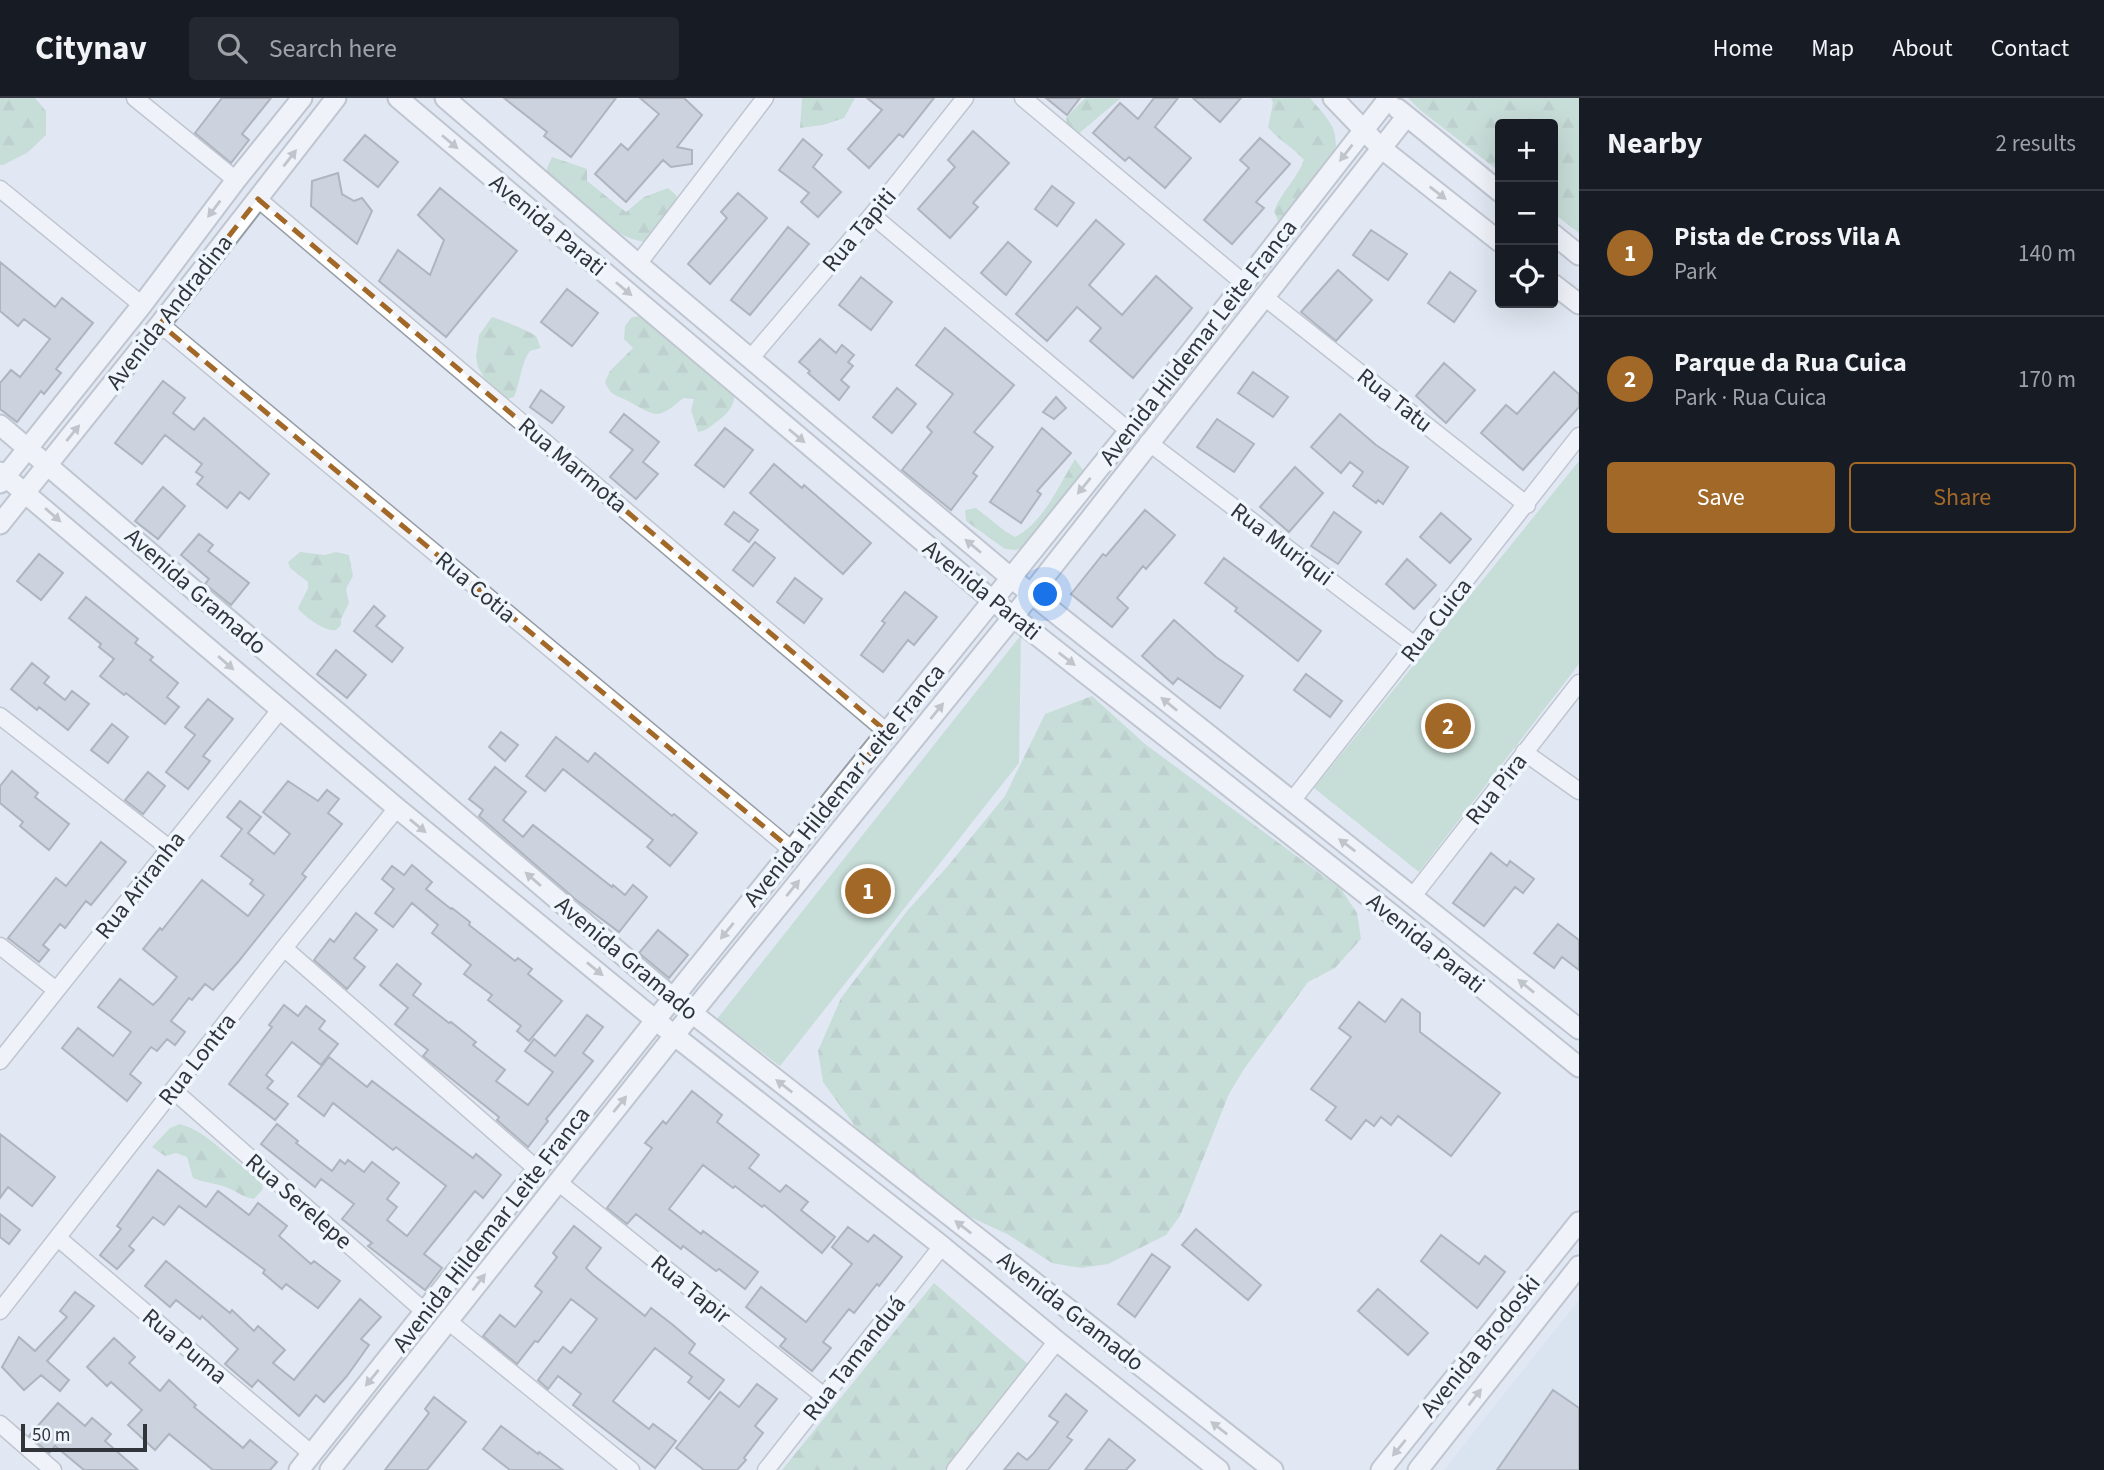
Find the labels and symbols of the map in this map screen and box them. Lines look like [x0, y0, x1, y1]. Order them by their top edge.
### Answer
one-way arrow [441, 134, 458, 149]
one-way arrow [1338, 144, 1353, 162]
one-way arrow [282, 149, 296, 167]
street label: Avenida Parati [482, 166, 614, 285]
street label: Rua Tapiti [814, 181, 905, 280]
one-way arrow [1429, 185, 1446, 200]
one-way arrow [207, 200, 221, 218]
street label: Avenida Hildemar Leite Franca [1091, 212, 1306, 473]
street label: Avenida Andradina [97, 227, 241, 398]
one-way arrow [615, 281, 632, 296]
street label: Rua Tatu [1349, 360, 1440, 441]
street label: Rua Marmota [510, 409, 635, 522]
one-way arrow [65, 424, 80, 441]
one-way arrow [789, 428, 806, 443]
one-way arrow [1077, 478, 1092, 495]
street label: Rua Muriqui [1223, 494, 1340, 595]
one-way arrow [44, 507, 62, 523]
street label: Avenida Gramado [117, 520, 274, 663]
street label: Avenida Parati [915, 532, 1048, 649]
one-way arrow [964, 539, 981, 554]
street label: Rua Cotia [428, 543, 524, 632]
street label: Rua Cuica [1392, 571, 1481, 670]
your location [1028, 577, 1062, 611]
one-way arrow [1058, 651, 1076, 666]
one-way arrow [217, 655, 234, 670]
street label: Avenida Hildemar Leite Franca [735, 656, 954, 914]
one-way arrow [1160, 697, 1177, 712]
pin: 2 [1425, 700, 1471, 752]
one-way arrow [929, 703, 944, 721]
street label: Rua Pira [1457, 746, 1536, 833]
one-way arrow [409, 818, 427, 833]
street label: Rua Ariranha [87, 824, 194, 947]
one-way arrow [1338, 839, 1356, 853]
pin: 1 [845, 865, 891, 917]
one-way arrow [525, 872, 542, 887]
one-way arrow [785, 880, 800, 897]
street label: Avenida Parati [1359, 885, 1492, 1002]
street label: Avenida Gramado [547, 888, 706, 1029]
one-way arrow [720, 922, 735, 939]
one-way arrow [585, 962, 603, 977]
one-way arrow [1517, 979, 1534, 994]
street label: Rua Lontra [150, 1006, 245, 1113]
one-way arrow [776, 1079, 793, 1094]
one-way arrow [613, 1095, 628, 1113]
street label: Avenida Hildemar Leite Franca [384, 1099, 599, 1360]
street label: Rua Serelepe [238, 1145, 360, 1258]
one-way arrow [955, 1219, 973, 1234]
street label: Avenida Gramado [990, 1243, 1152, 1380]
street label: Rua Tapir [643, 1246, 739, 1333]
street label: Avenida Brodoski [1412, 1268, 1549, 1425]
one-way arrow [471, 1273, 486, 1291]
street label: Rua Tamanduá [794, 1288, 914, 1428]
street label: Rua Puma [134, 1300, 235, 1393]
one-way arrow [366, 1369, 380, 1387]
one-way arrow [1467, 1389, 1482, 1406]
scale bar [21, 1421, 147, 1453]
one-way arrow [1210, 1421, 1228, 1435]
one-way arrow [1392, 1439, 1407, 1456]

